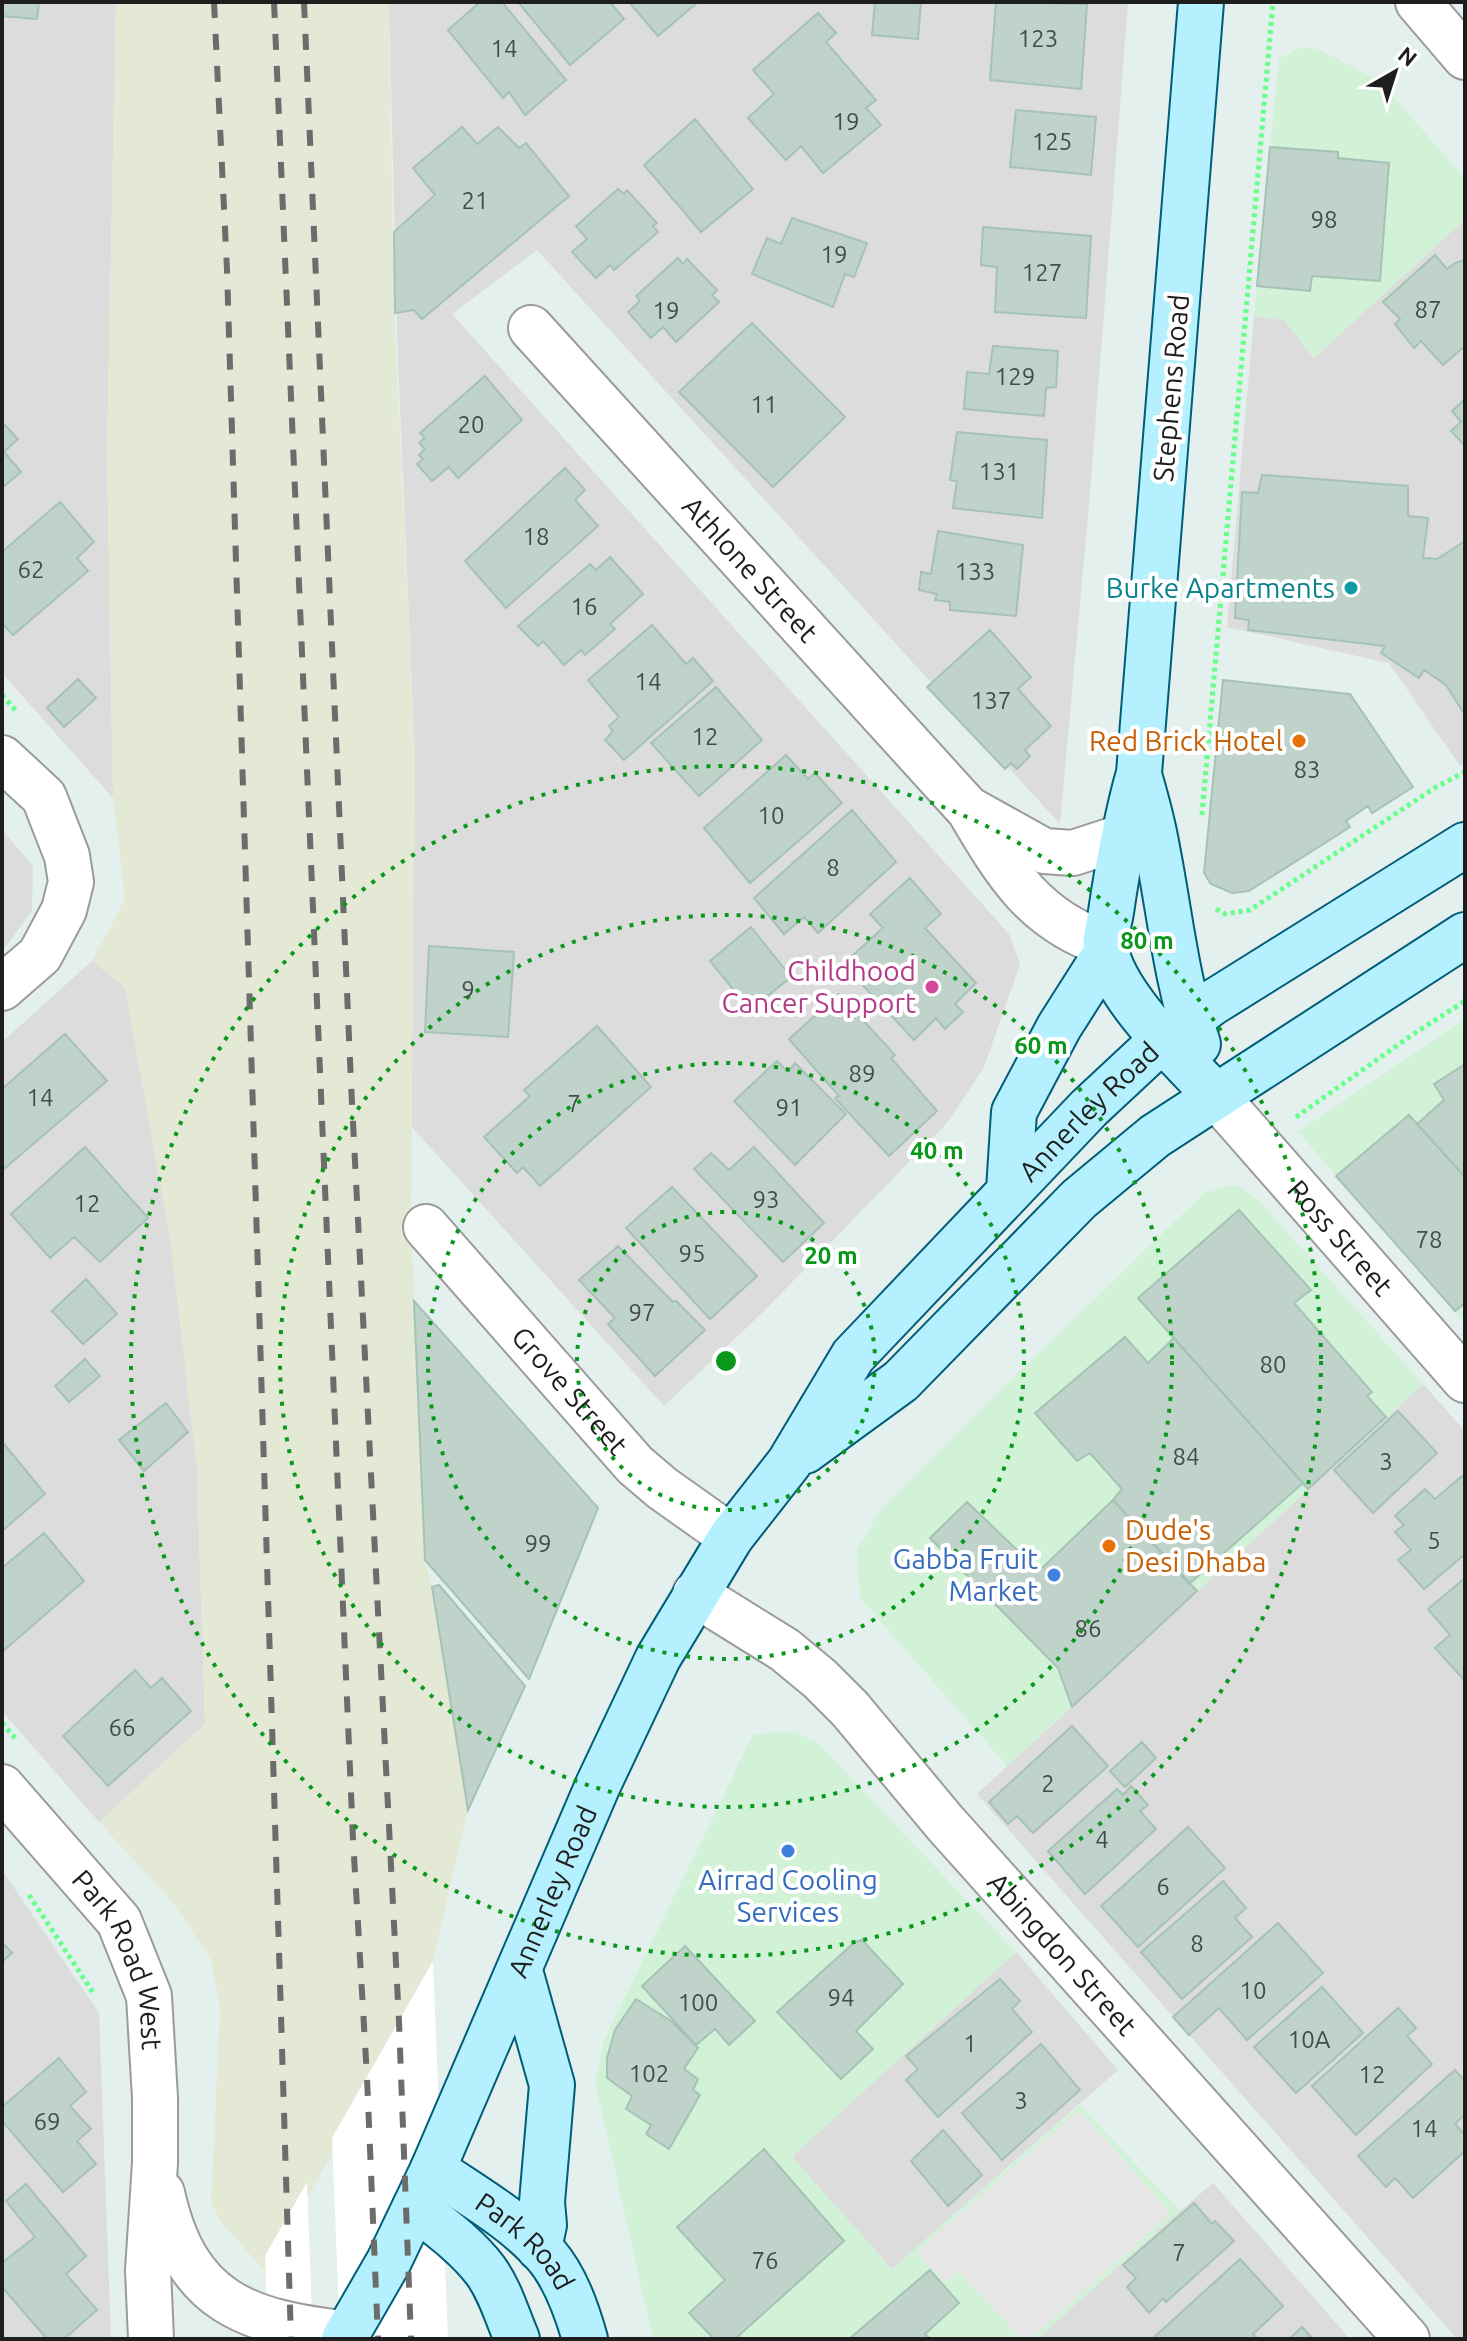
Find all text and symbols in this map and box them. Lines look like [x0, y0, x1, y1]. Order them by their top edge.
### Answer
house number: 123 [1018, 25, 1058, 52]
north arrow [1355, 32, 1435, 112]
house number: 14 [490, 35, 518, 62]
text: N [1394, 41, 1422, 71]
house number: 19 [832, 108, 860, 135]
house number: 125 [1032, 128, 1072, 155]
house number: 21 [461, 187, 489, 214]
house number: 98 [1310, 206, 1338, 233]
house number: 19 [820, 241, 848, 268]
house number: 127 [1022, 259, 1062, 286]
street label: Stephens Road [1147, 293, 1194, 483]
house number: 87 [1414, 296, 1442, 323]
house number: 19 [652, 297, 680, 324]
house number: 129 [995, 363, 1035, 390]
house number: 11 [750, 391, 778, 418]
house number: 20 [457, 411, 485, 438]
house number: 131 [979, 458, 1019, 485]
street label: Athlone Street [677, 490, 824, 648]
house number: 18 [522, 523, 550, 550]
house number: 62 [17, 556, 45, 583]
house number: 133 [955, 558, 995, 585]
place label: Burke Apartments [1106, 572, 1335, 603]
marker: Burke Apartments [1342, 579, 1360, 597]
house number: 16 [570, 593, 598, 620]
house number: 14 [634, 668, 662, 695]
house number: 137 [971, 687, 1011, 714]
house number: 12 [691, 723, 719, 750]
place label: Red Brick Hotel [1089, 725, 1283, 756]
marker: Red Brick Hotel [1290, 732, 1308, 750]
house number: 83 [1293, 756, 1321, 783]
house number: 10 [757, 802, 785, 829]
house number: 8 [826, 854, 840, 881]
text: 80 m [1120, 927, 1174, 954]
place label: Childhood Cancer Support [722, 955, 916, 1018]
house number: 9 [461, 976, 475, 1003]
marker: Childhood Cancer Support [923, 978, 941, 996]
text: 60 m [1014, 1032, 1068, 1059]
street label: Annerley Road [1012, 1036, 1164, 1187]
house number: 89 [848, 1060, 876, 1087]
house number: 14 [26, 1084, 54, 1111]
house number: 7 [567, 1090, 581, 1117]
house number: 91 [775, 1094, 803, 1121]
text: 40 m [910, 1137, 964, 1164]
street label: Ross Street [1282, 1174, 1399, 1301]
house number: 93 [752, 1186, 780, 1213]
house number: 12 [73, 1190, 101, 1217]
house number: 78 [1415, 1226, 1443, 1253]
house number: 95 [678, 1240, 706, 1267]
text: 20 m [804, 1242, 858, 1269]
house number: 97 [628, 1299, 656, 1326]
street label: Grove Street [506, 1320, 634, 1461]
centre of rings [712, 1347, 740, 1375]
house number: 80 [1259, 1351, 1287, 1378]
house number: 84 [1172, 1443, 1200, 1470]
house number: 3 [1379, 1448, 1393, 1475]
place label: Dude's Desi Dhaba [1125, 1514, 1267, 1577]
house number: 5 [1427, 1527, 1441, 1554]
house number: 99 [524, 1530, 552, 1557]
marker: Dude's Desi Dhaba [1100, 1537, 1118, 1555]
place label: Gabba Fruit Market [893, 1543, 1038, 1606]
marker: Gabba Fruit Market [1045, 1566, 1063, 1584]
house number: 86 [1074, 1615, 1102, 1642]
house number: 66 [108, 1714, 136, 1741]
house number: 2 [1041, 1770, 1055, 1797]
street label: Annerley Road [501, 1801, 602, 1982]
house number: 4 [1095, 1826, 1109, 1853]
marker: Airrad Cooling Services [779, 1842, 797, 1860]
street label: Park Road West [67, 1863, 168, 2051]
place label: Airrad Cooling Services [698, 1864, 878, 1927]
street label: Abingdon Street [982, 1866, 1143, 2041]
house number: 6 [1156, 1873, 1170, 1900]
house number: 8 [1190, 1930, 1204, 1957]
house number: 10 [1239, 1977, 1267, 2004]
house number: 94 [827, 1984, 855, 2011]
house number: 100 [678, 1989, 718, 2016]
house number: 10A [1288, 2026, 1331, 2053]
house number: 1 [963, 2030, 977, 2057]
house number: 102 [629, 2060, 669, 2087]
house number: 12 [1358, 2061, 1386, 2088]
house number: 3 [1014, 2087, 1028, 2114]
house number: 69 [33, 2108, 61, 2135]
house number: 14 [1410, 2115, 1438, 2142]
street label: Park Road [470, 2186, 581, 2295]
house number: 7 [1172, 2239, 1186, 2266]
house number: 76 [751, 2247, 779, 2274]

